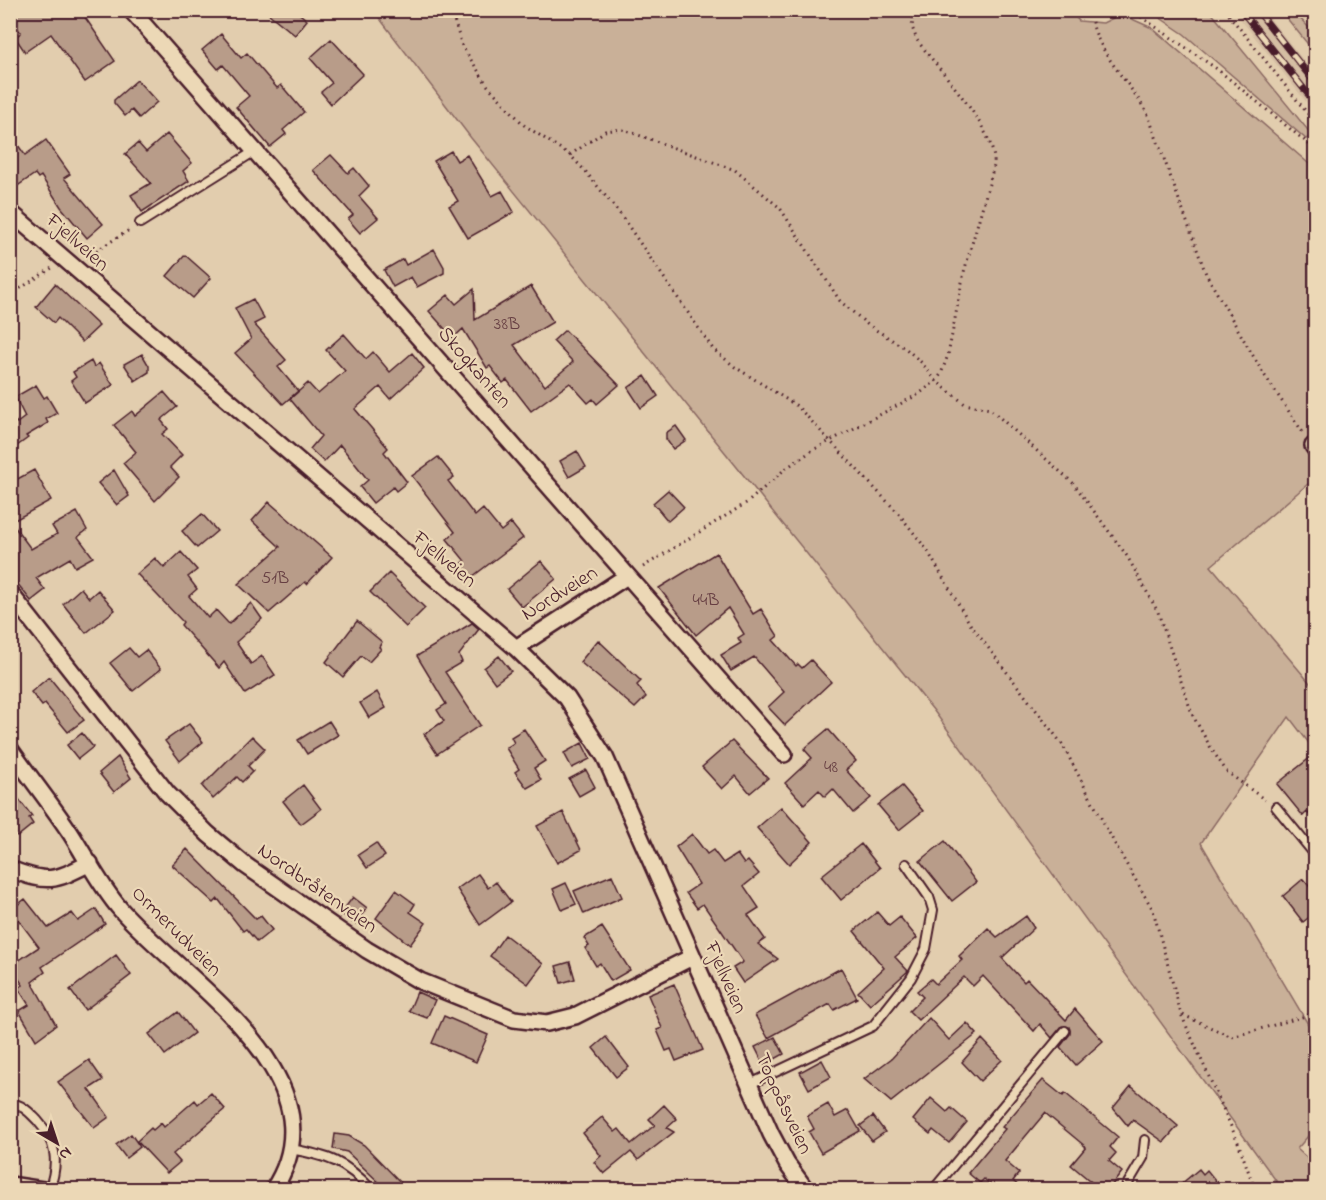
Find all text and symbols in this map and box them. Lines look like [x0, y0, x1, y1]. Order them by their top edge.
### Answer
street label: Fjellveien [38, 206, 116, 279]
house number: 38B [494, 312, 520, 338]
street label: Skogkanten [428, 320, 518, 417]
street label: Fjellveien [404, 523, 483, 596]
street label: Nordveien [516, 559, 604, 629]
house number: 51B [261, 566, 289, 592]
house number: 44B [693, 588, 719, 614]
house number: 48 [824, 755, 838, 781]
street label: Nordbråtenveien [251, 836, 383, 942]
street label: Ormerudveien [124, 880, 228, 984]
street label: Fjellveien [695, 936, 754, 1019]
street label: Toppåsveien [746, 1048, 820, 1160]
north arrow [27, 1113, 87, 1173]
text: N [53, 1140, 77, 1166]

